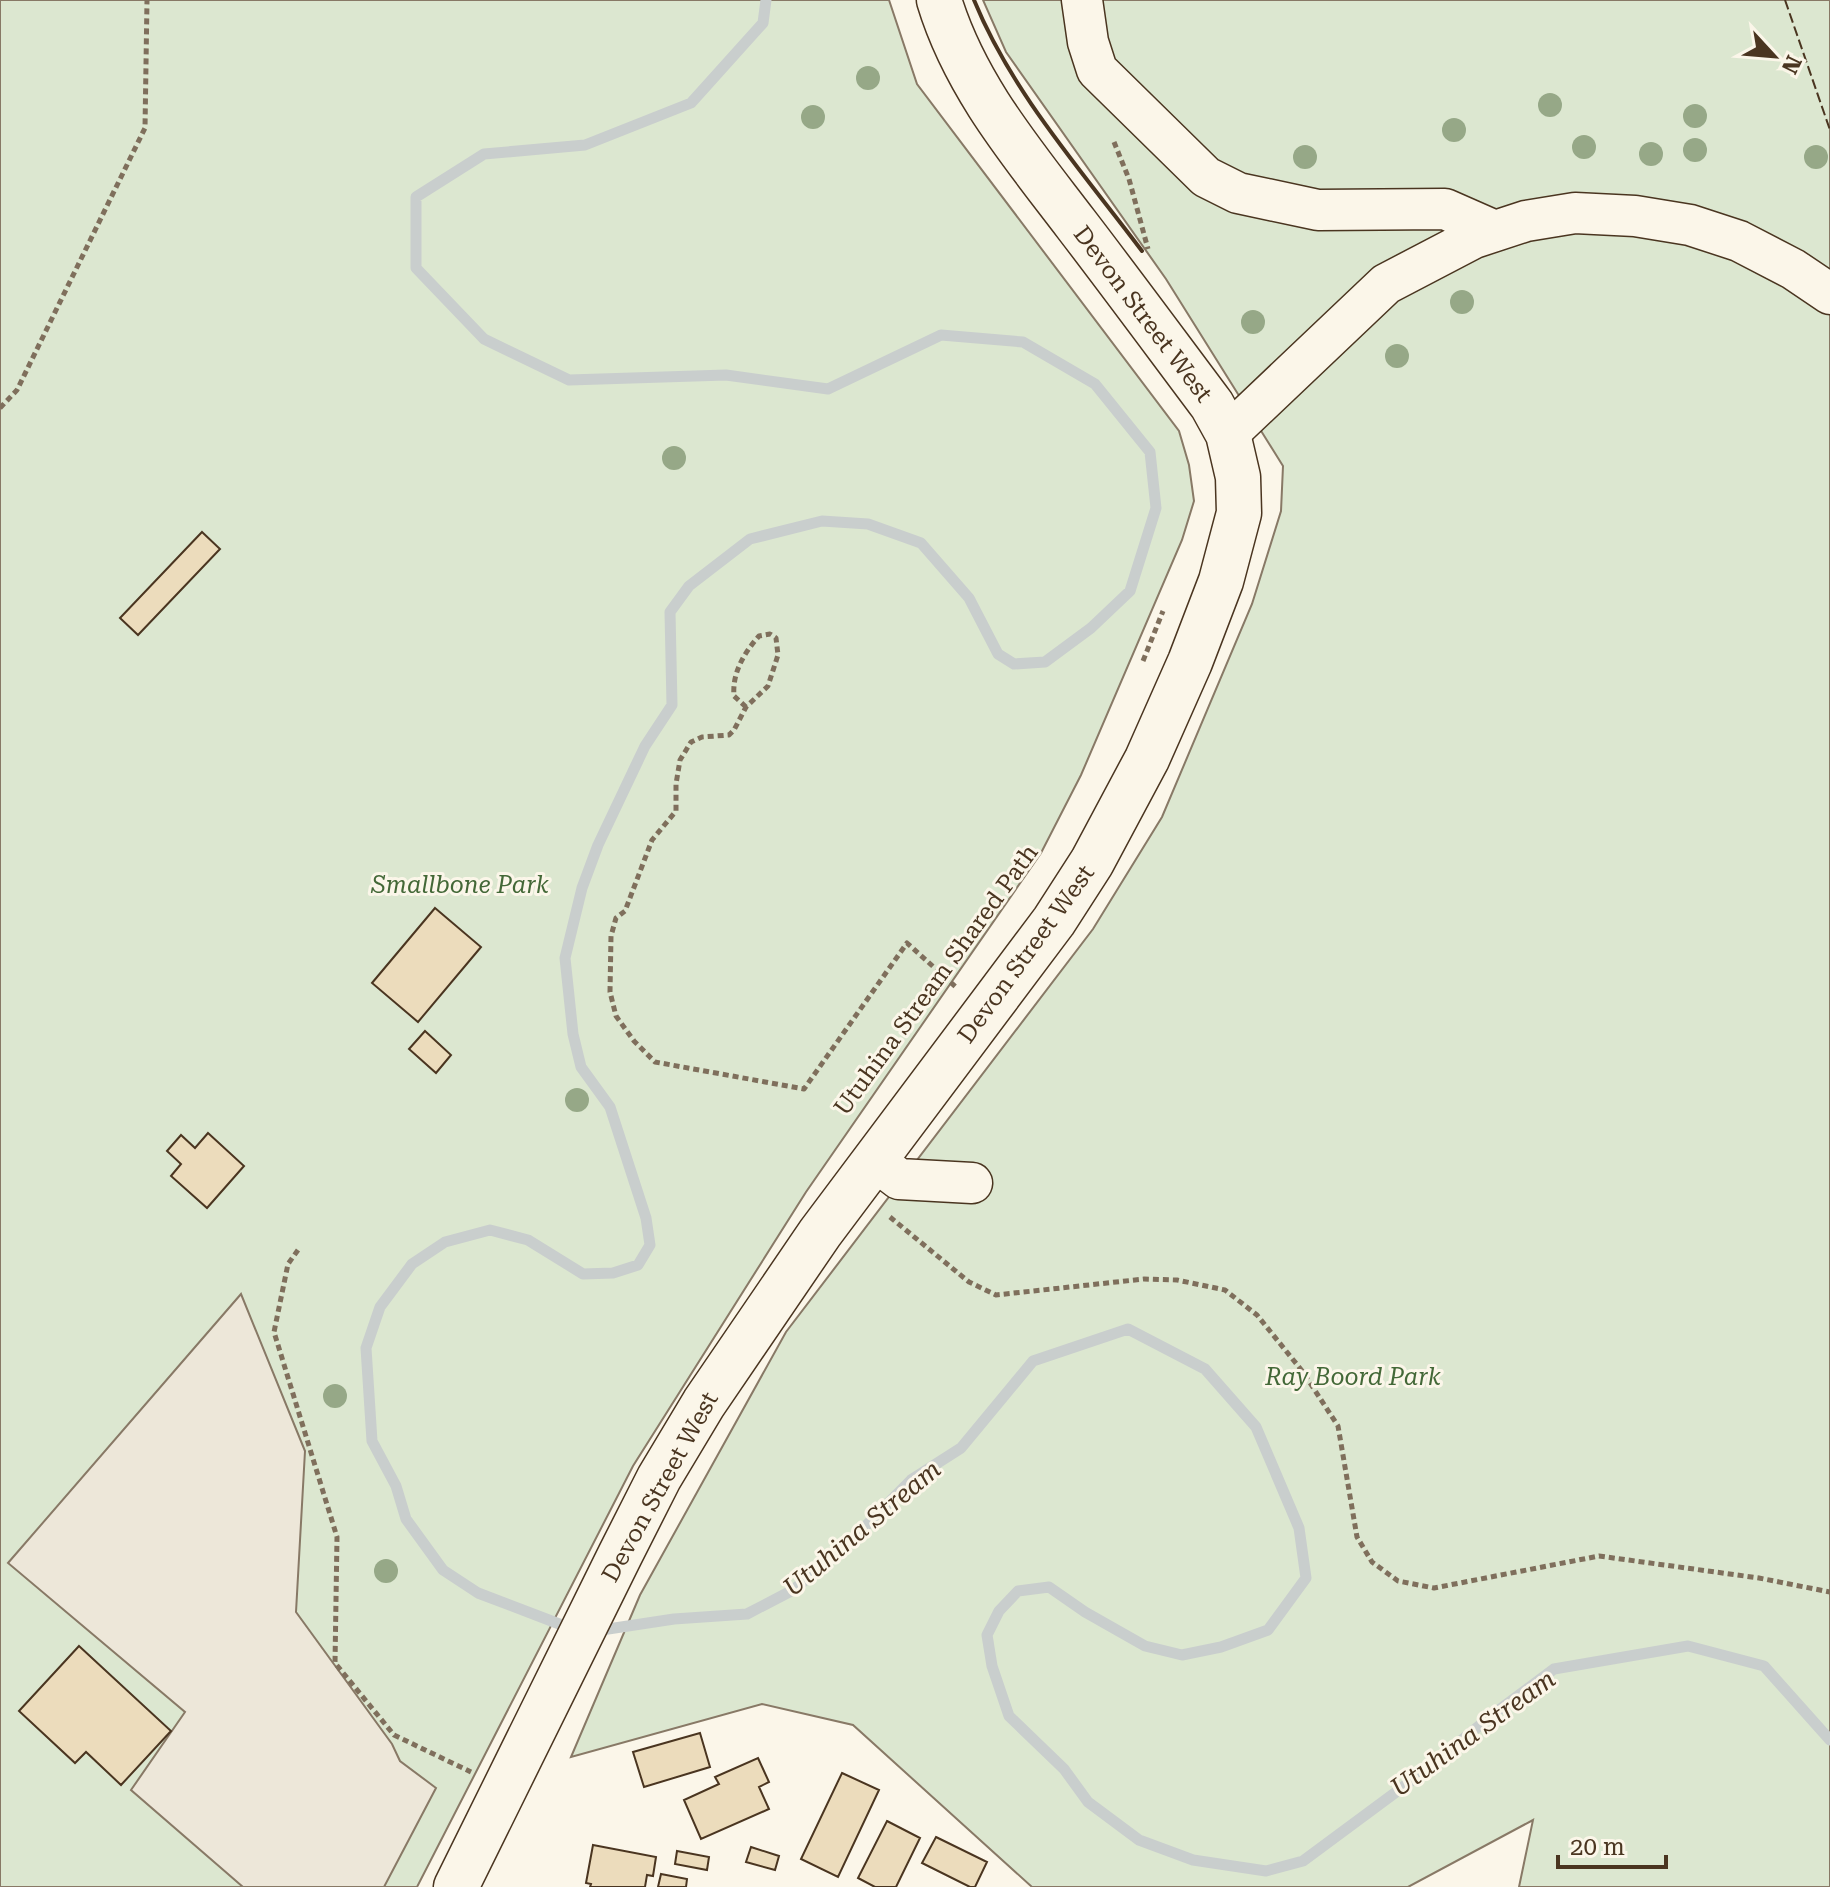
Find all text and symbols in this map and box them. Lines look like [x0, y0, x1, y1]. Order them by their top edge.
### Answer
north arrow [1734, 16, 1814, 96]
text: N [1777, 51, 1806, 78]
street label: Devon Street West [1068, 220, 1218, 408]
street label: Utuhina Stream Shared Path [828, 839, 1044, 1121]
street label: Devon Street West [952, 860, 1100, 1048]
park label: Smallbone Park [370, 871, 549, 899]
park label: Ray Boord Park [1264, 1363, 1441, 1391]
street label: Devon Street West [596, 1387, 724, 1587]
water label: Utuhina Stream [777, 1454, 947, 1602]
water label: Utuhina Stream [1385, 1663, 1561, 1803]
scale bar [1558, 1819, 1666, 1869]
text: 20 m [1570, 1833, 1625, 1861]

